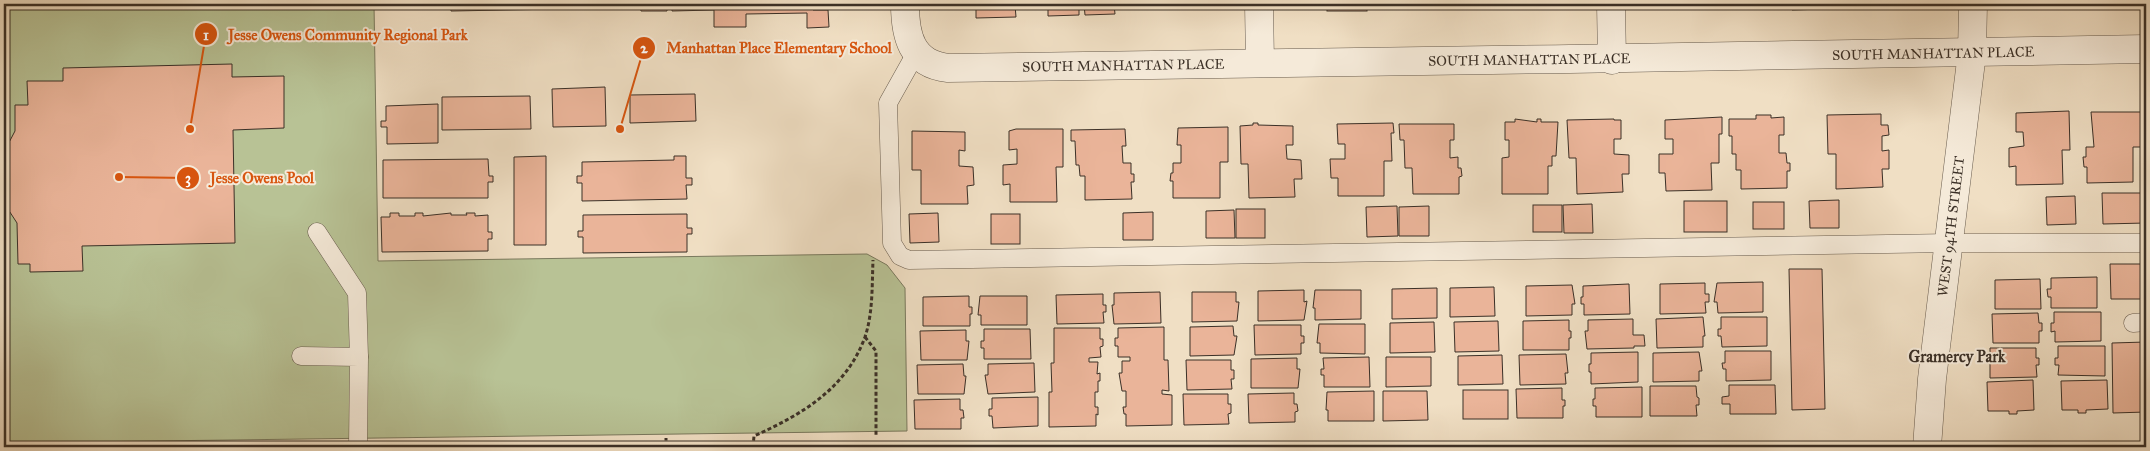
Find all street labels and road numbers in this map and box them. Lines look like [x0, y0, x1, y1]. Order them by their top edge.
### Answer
street label: SOUTH MANHATTAN PLACE [1832, 43, 2035, 64]
street label: SOUTH MANHATTAN PLACE [1428, 50, 1631, 69]
street label: SOUTH MANHATTAN PLACE [1022, 55, 1225, 75]
street label: WEST 94TH STREET [1934, 155, 1968, 297]

